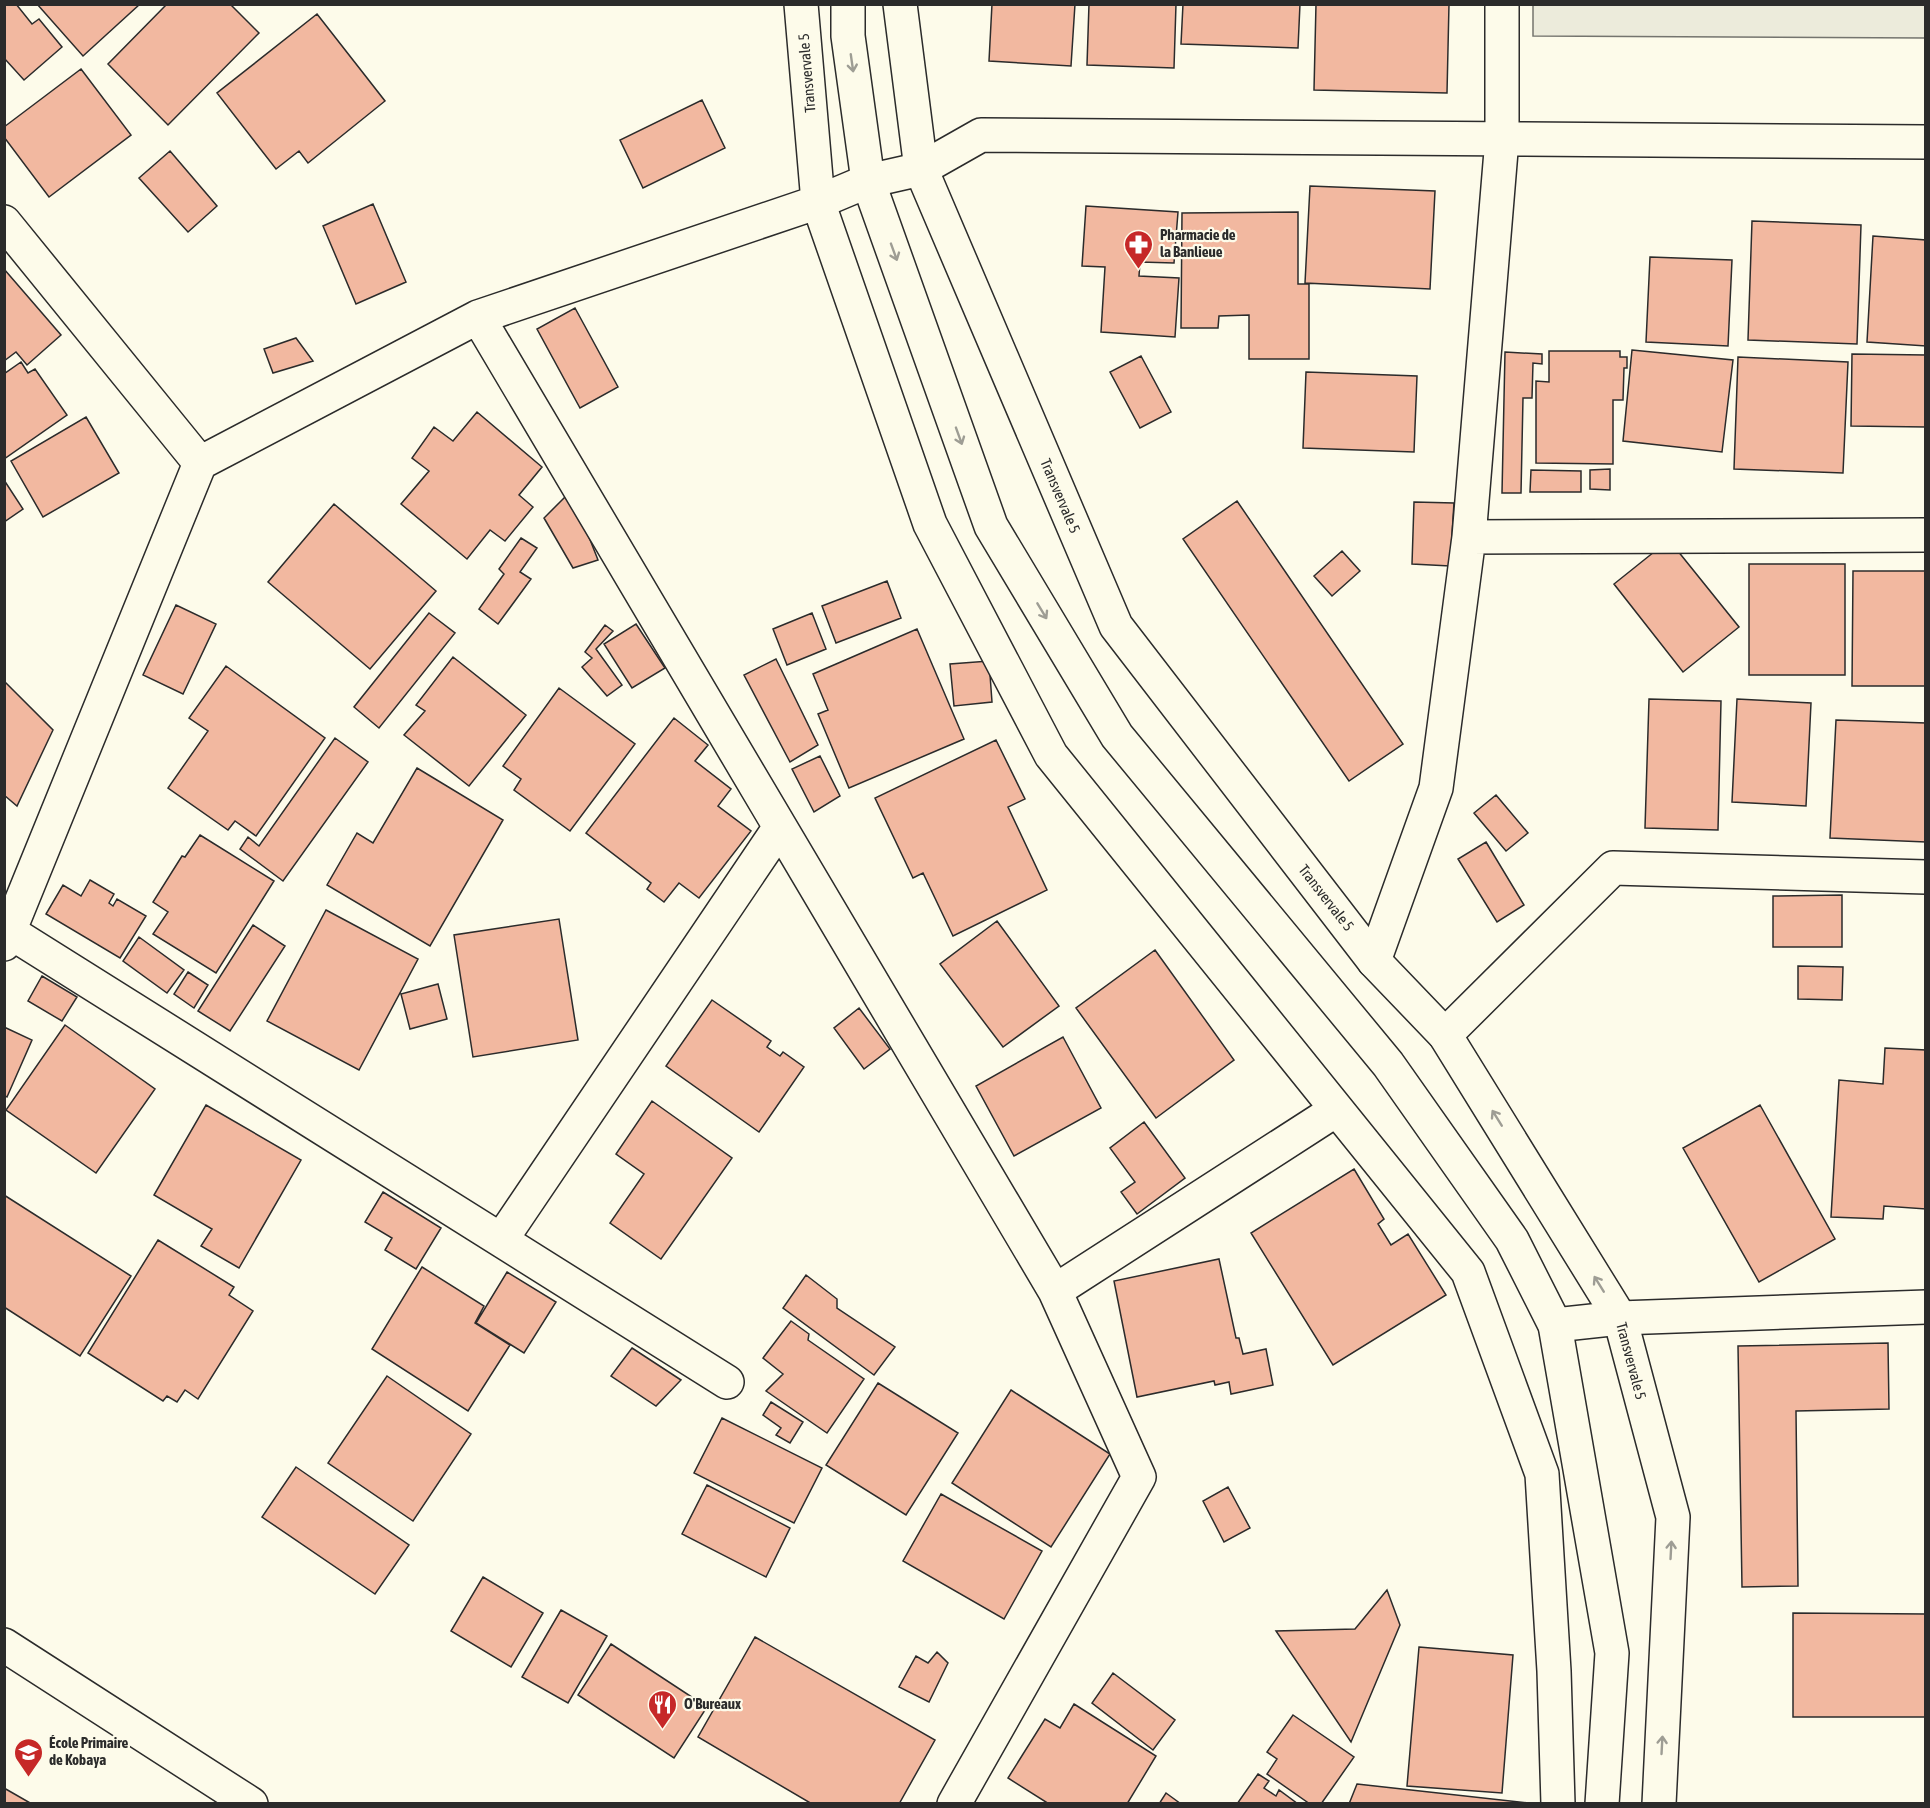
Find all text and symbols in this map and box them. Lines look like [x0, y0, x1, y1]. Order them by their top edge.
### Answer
street label: Transvervale 5 [795, 33, 818, 113]
one-way arrow [847, 52, 858, 72]
place label: Pharmacie de la Banlieue [1160, 226, 1236, 260]
pharmacy icon: Pharmacie de la Banlieue [1123, 228, 1155, 270]
one-way arrow [889, 242, 900, 261]
one-way arrow [954, 426, 965, 445]
street label: Transvervale 5 [1037, 456, 1084, 536]
one-way arrow [1036, 602, 1048, 619]
street label: Transvervale 5 [1295, 861, 1358, 934]
one-way arrow [1490, 1110, 1502, 1127]
one-way arrow [1593, 1276, 1605, 1293]
street label: Transvervale 5 [1613, 1320, 1650, 1401]
one-way arrow [1666, 1541, 1677, 1561]
restaurant icon: O'Bureaux [647, 1688, 679, 1730]
place label: O'Bureaux [684, 1695, 741, 1712]
place label: École Primaire de Kobaya [49, 1734, 129, 1768]
school or university icon: École Primaire de Kobaya [12, 1736, 44, 1778]
one-way arrow [1656, 1736, 1667, 1756]

